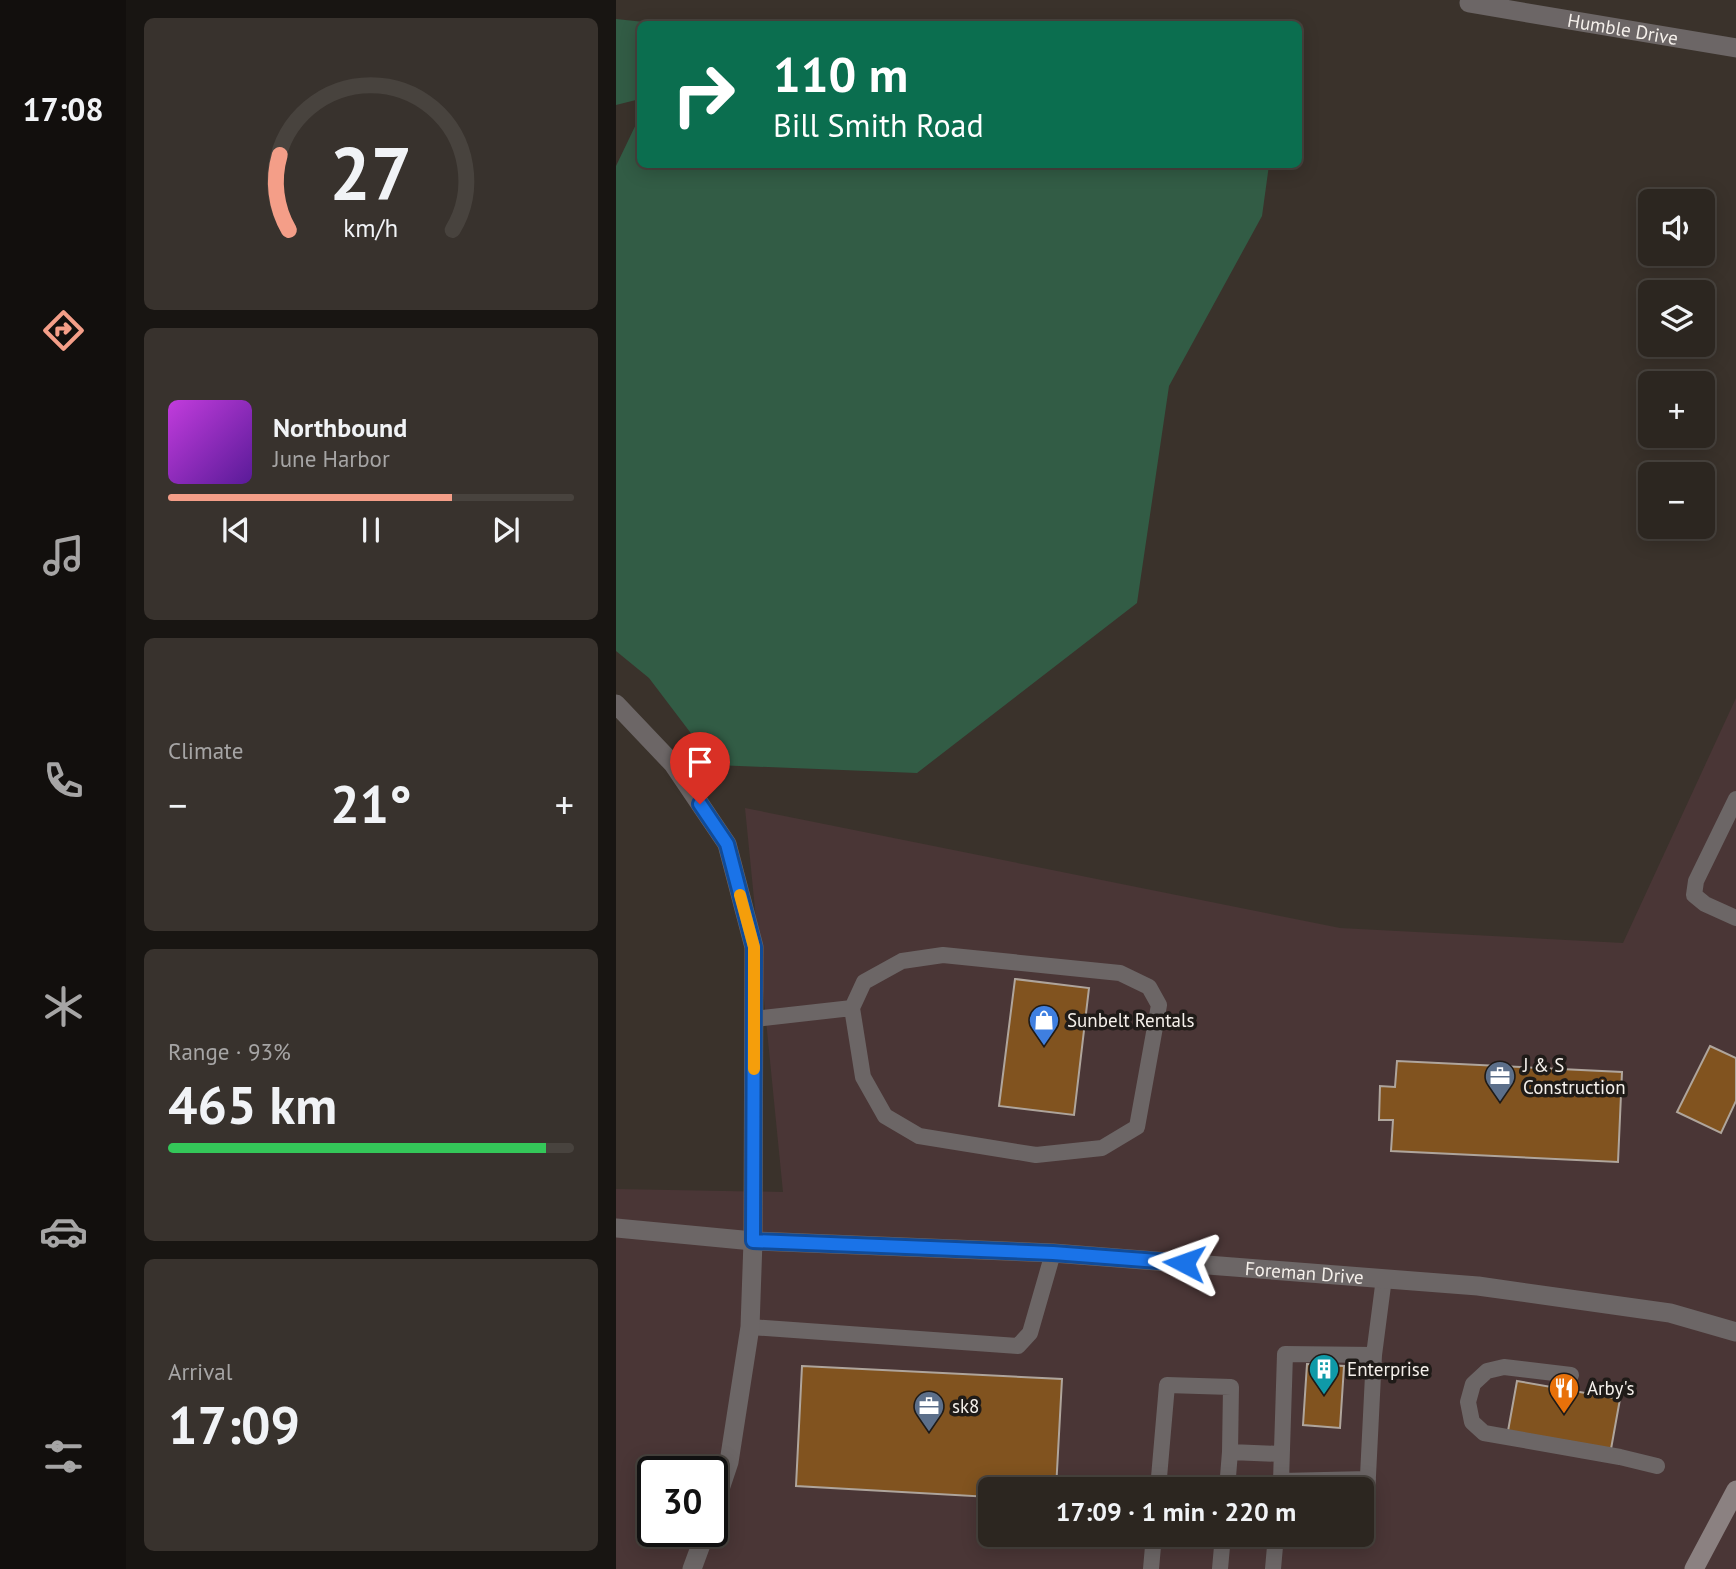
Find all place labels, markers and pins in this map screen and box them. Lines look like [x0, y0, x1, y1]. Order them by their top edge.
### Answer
pin [670, 732, 730, 804]
shop icon: Sunbelt Rentals [1027, 1003, 1061, 1047]
place label: Sunbelt Rentals [1067, 1008, 1195, 1032]
place label: J & S Construction [1522, 1053, 1626, 1099]
office icon: J & S Construction [1483, 1059, 1517, 1103]
building icon: Enterprise [1307, 1352, 1341, 1396]
place label: Enterprise [1347, 1357, 1429, 1381]
restaurant icon: Arby's [1547, 1371, 1581, 1415]
place label: Arby's [1587, 1376, 1634, 1400]
office icon: sk8 [912, 1389, 946, 1433]
place label: sk8 [952, 1394, 979, 1418]

